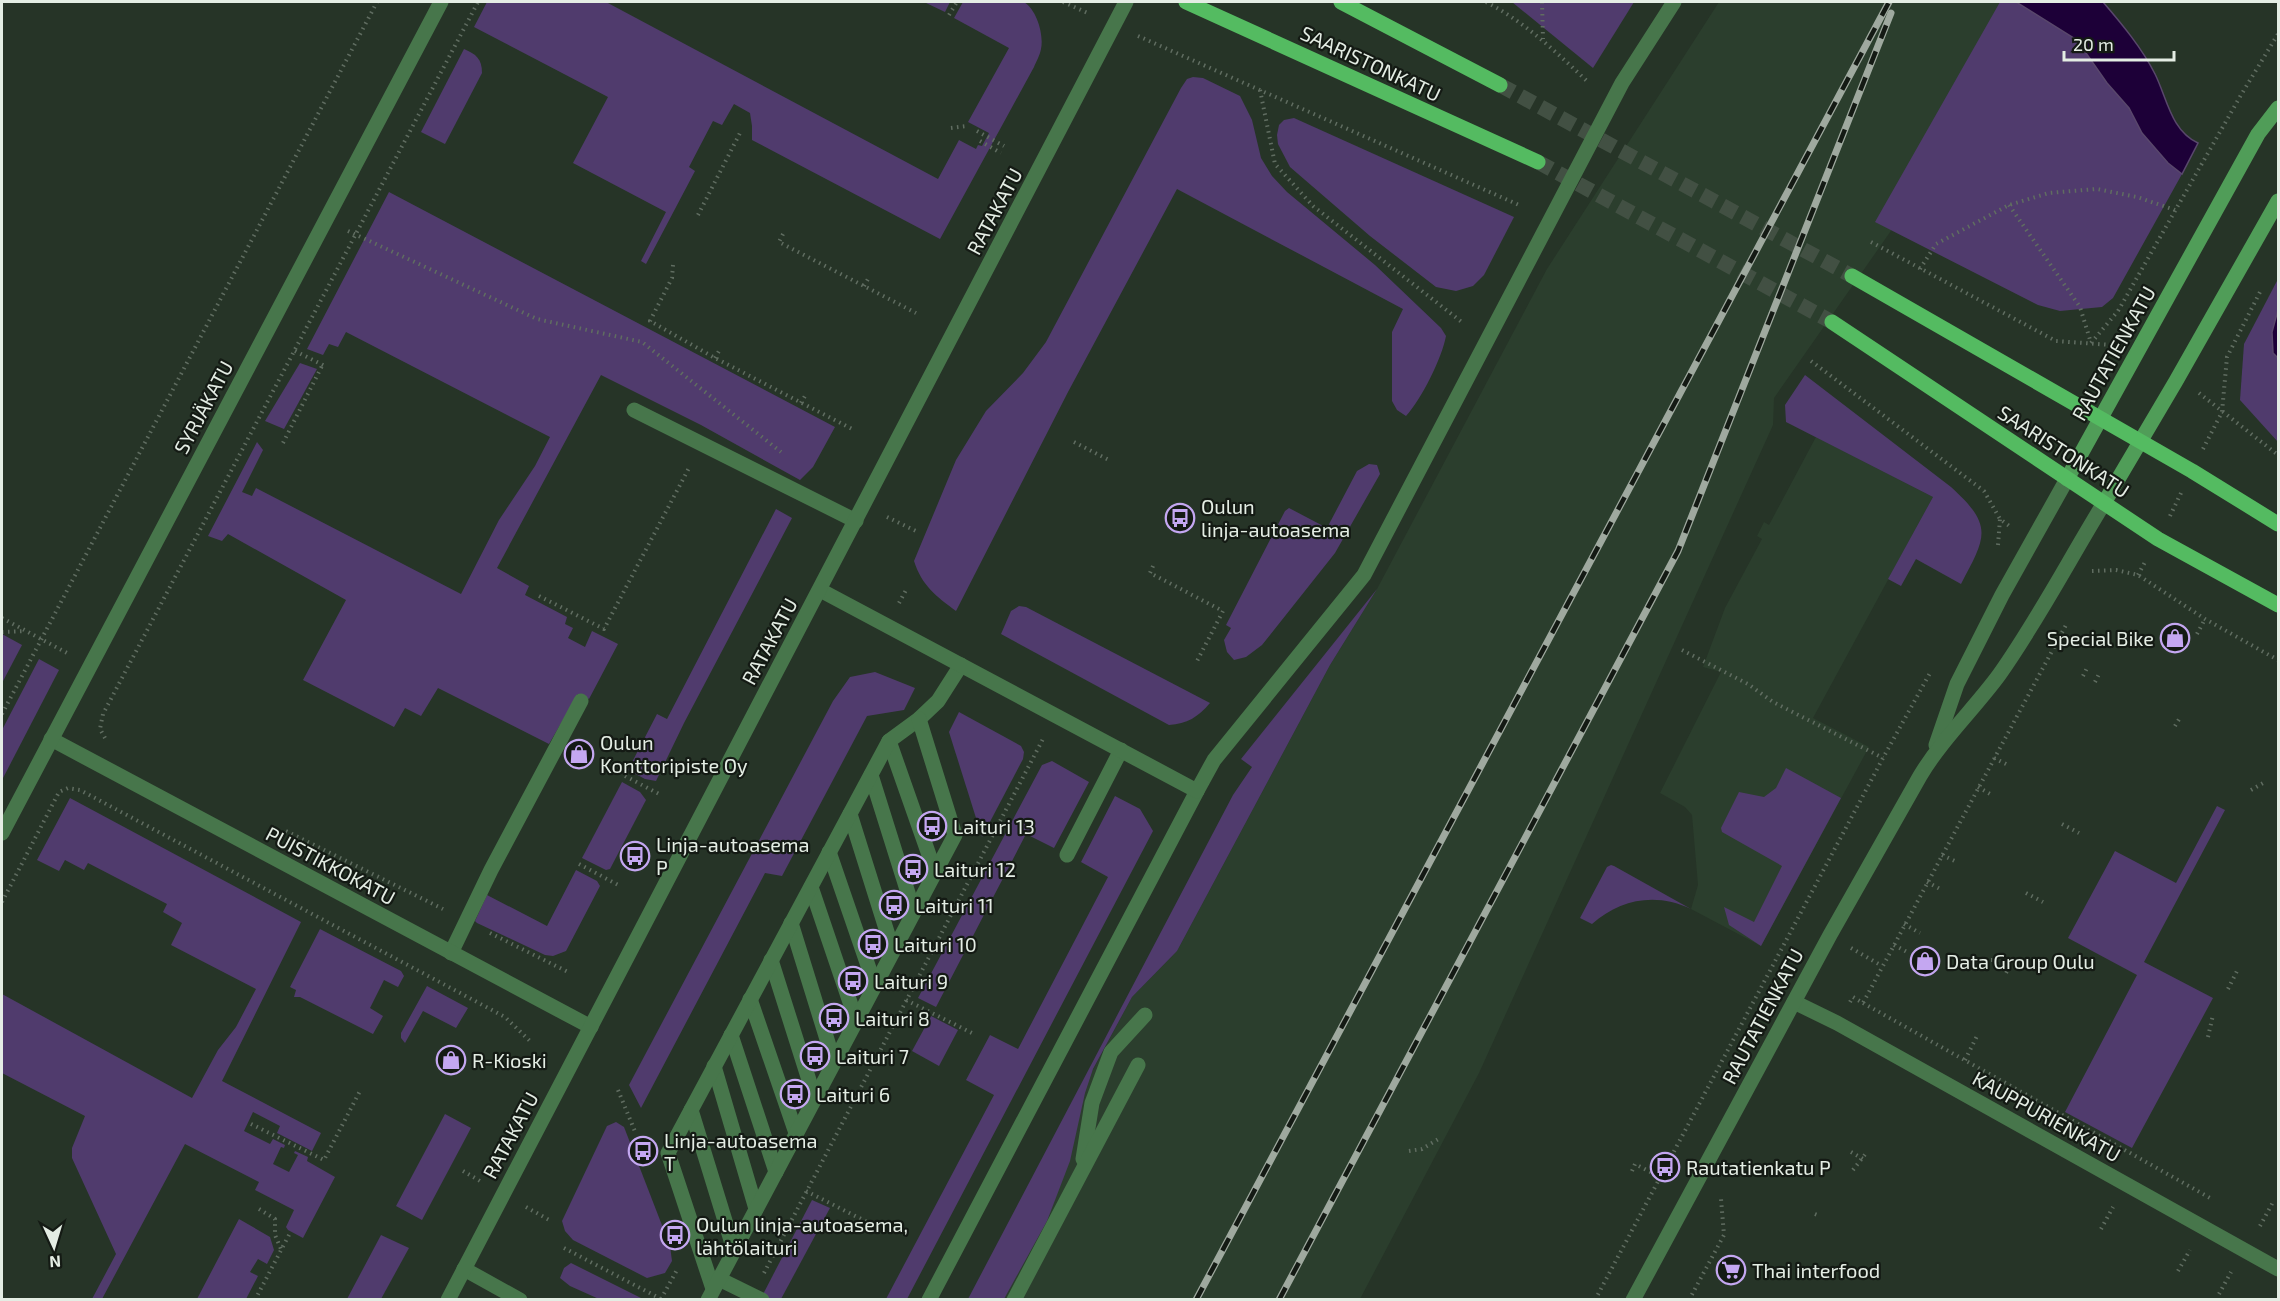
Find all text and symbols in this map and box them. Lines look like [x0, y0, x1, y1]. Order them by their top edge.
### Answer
street label: SAARISTONKATU [1297, 20, 1445, 106]
scale bar [2064, 24, 2174, 62]
text: 20 m [2073, 33, 2114, 55]
street label: RATAKATU [961, 164, 1027, 258]
street label: RAUTATIENKATU [2066, 282, 2160, 424]
street label: SYRJÄKATU [168, 356, 238, 458]
street label: SAARISTONKATU [1994, 400, 2134, 502]
place label: Oulun linja-autoasema [1201, 494, 1350, 541]
bus stop icon: Oulun linja-autoasema [1164, 502, 1196, 534]
street label: RATAKATU [736, 594, 802, 688]
shop icon: Special Bike [2159, 622, 2191, 654]
place label: Special Bike [2047, 626, 2154, 650]
place label: Oulun Konttoripiste Oy [600, 730, 748, 777]
shop icon: Oulun Konttoripiste Oy [563, 738, 595, 770]
bus stop icon: Laituri 13 [916, 810, 948, 842]
place label: Laituri 13 [953, 814, 1035, 838]
street label: PUISTIKKOKATU [262, 821, 400, 909]
place label: Linja-autoasema P [656, 832, 810, 879]
bus stop icon: Linja-autoasema P [619, 840, 651, 872]
bus stop icon: Laituri 12 [897, 853, 929, 885]
place label: Laituri 12 [934, 857, 1016, 881]
bus stop icon: Laituri 11 [878, 889, 910, 921]
place label: Laituri 11 [915, 893, 994, 917]
bus stop icon: Laituri 10 [857, 928, 889, 960]
place label: Laituri 10 [894, 932, 977, 956]
street label: RAUTATIENKATU [1716, 944, 1808, 1088]
shop icon: Data Group Oulu [1909, 945, 1941, 977]
place label: Data Group Oulu [1946, 949, 2095, 973]
bus stop icon: Laituri 9 [837, 965, 869, 997]
place label: Laituri 9 [874, 969, 948, 993]
bus stop icon: Laituri 8 [818, 1002, 850, 1034]
place label: Laituri 8 [855, 1006, 930, 1030]
bus stop icon: Laituri 7 [799, 1040, 831, 1072]
shop icon: R-Kioski [435, 1044, 467, 1076]
place label: Laituri 7 [836, 1044, 909, 1068]
place label: R-Kioski [472, 1048, 547, 1072]
street label: KAUPPURIENKATU [1969, 1065, 2125, 1167]
bus stop icon: Laituri 6 [779, 1078, 811, 1110]
place label: Laituri 6 [816, 1082, 890, 1106]
street label: RATAKATU [477, 1088, 543, 1182]
place label: Linja-autoasema T [664, 1128, 818, 1175]
bus stop icon: Linja-autoasema T [627, 1135, 659, 1167]
bus stop icon: Rautatienkatu P [1649, 1151, 1681, 1183]
place label: Rautatienkatu P [1686, 1155, 1831, 1179]
place label: Oulun linja-autoasema, lähtölaituri [696, 1212, 908, 1259]
north arrow [24, 1217, 84, 1277]
bus stop icon: Oulun linja-autoasema, lähtölaituri [659, 1219, 691, 1251]
text: N [49, 1253, 62, 1272]
supermarket icon: Thai interfood [1715, 1254, 1747, 1286]
place label: Thai interfood [1752, 1258, 1880, 1282]

